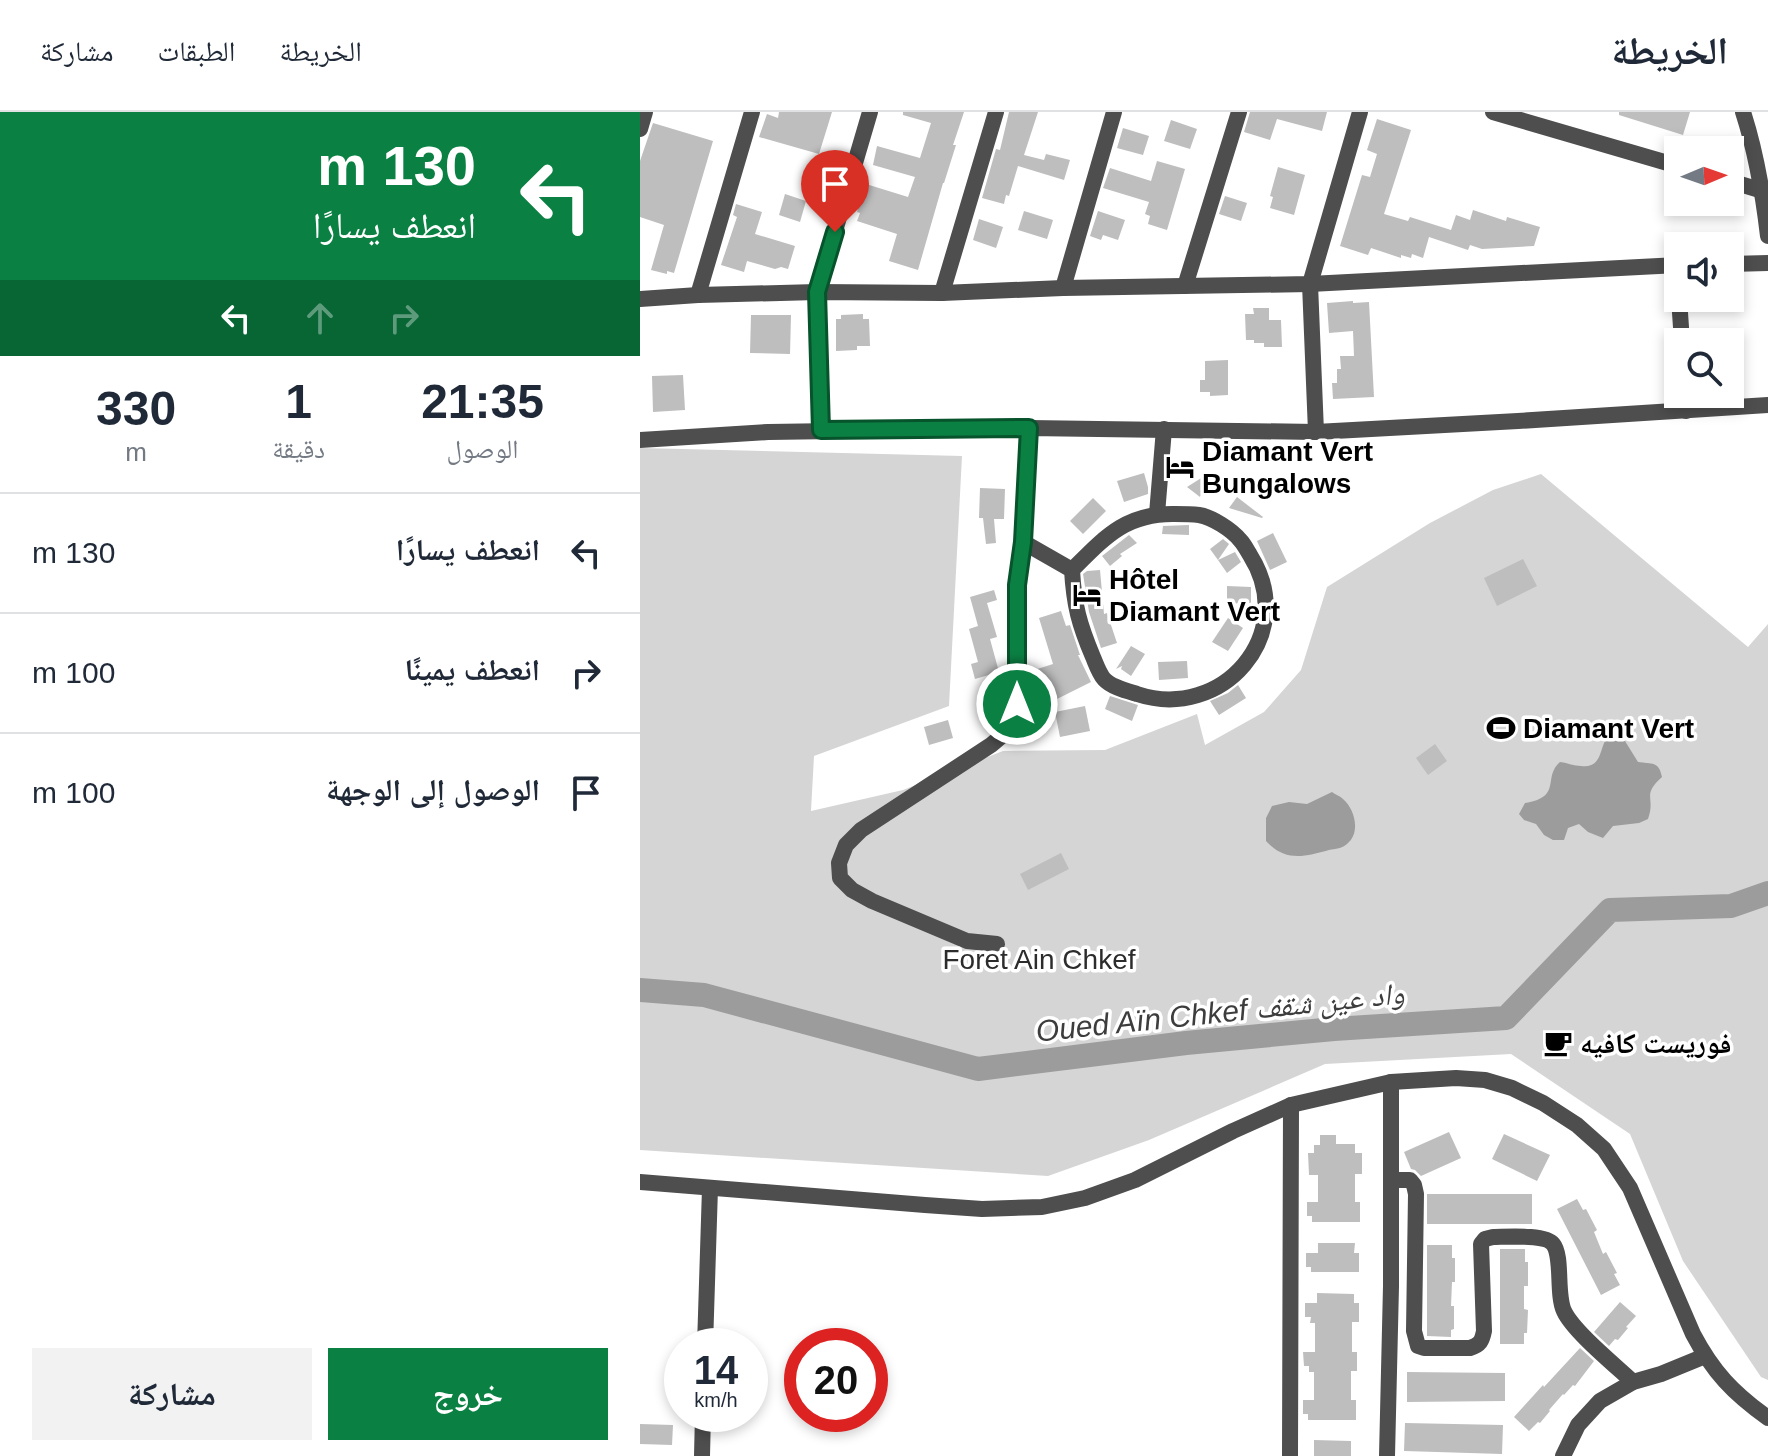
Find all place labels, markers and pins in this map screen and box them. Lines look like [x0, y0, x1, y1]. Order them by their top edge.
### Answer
pin [801, 150, 869, 232]
place label: Diamant Vert Bungalows [1202, 436, 1373, 499]
hotel icon: Diamant Vert Bungalows [1165, 452, 1195, 482]
place label: Hôtel Diamant Vert [1109, 564, 1280, 627]
hotel icon: Hôtel Diamant Vert [1072, 580, 1102, 610]
sports icon: Diamant Vert [1486, 713, 1516, 743]
place label: Diamant Vert [1523, 713, 1694, 744]
cafe icon: فوريست كافيه [1543, 1028, 1573, 1058]
place label: فوريست كافيه [1580, 1028, 1732, 1059]

